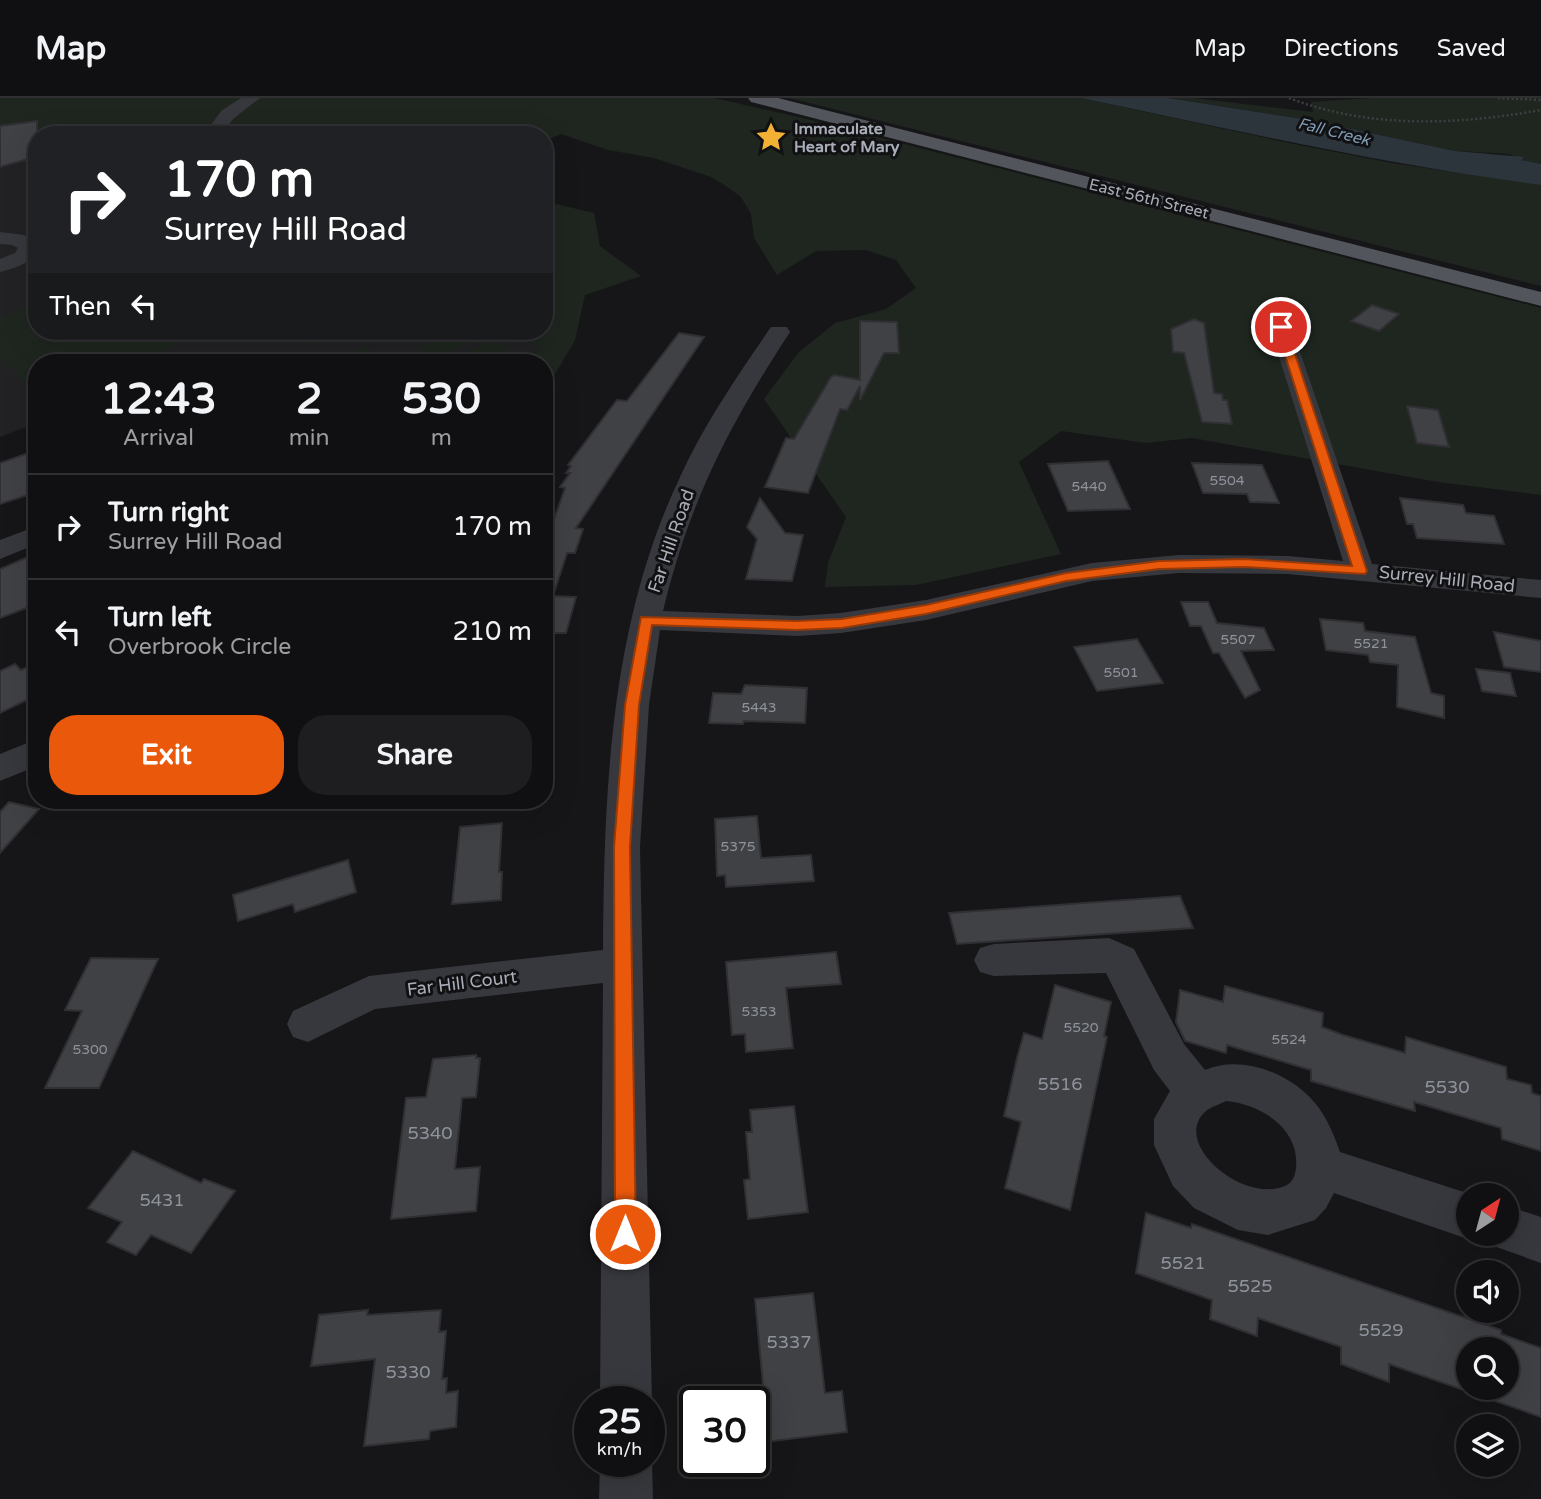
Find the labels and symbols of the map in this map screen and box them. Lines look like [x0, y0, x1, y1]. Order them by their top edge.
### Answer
water label: Fall Creek [1296, 113, 1373, 151]
place label: Immaculate Heart of Mary [794, 119, 900, 157]
place icon: Immaculate Heart of Mary [754, 120, 788, 154]
street label: East 56th Street [1087, 174, 1211, 224]
pin [1251, 297, 1311, 357]
house number: 5504 [1209, 472, 1245, 489]
house number: 5440 [1071, 478, 1107, 495]
street label: Far Hill Road [643, 486, 699, 596]
street label: Surrey Hill Road [1378, 561, 1516, 597]
house number: 5507 [1220, 631, 1256, 648]
house number: 5521 [1353, 635, 1389, 652]
house number: 5501 [1103, 664, 1139, 681]
house number: 5443 [741, 699, 777, 716]
house number: 5375 [720, 838, 756, 855]
street label: Far Hill Court [406, 965, 518, 1001]
house number: 5353 [741, 1003, 777, 1020]
house number: 5520 [1063, 1019, 1099, 1036]
house number: 5524 [1271, 1031, 1307, 1048]
house number: 5300 [72, 1041, 108, 1058]
house number: 5516 [1037, 1073, 1083, 1095]
house number: 5530 [1424, 1076, 1470, 1098]
house number: 5340 [407, 1122, 453, 1144]
north arrow [1456, 1183, 1519, 1246]
house number: 5431 [139, 1189, 185, 1211]
position arrow [588, 1197, 662, 1271]
house number: 5521 [1160, 1252, 1206, 1274]
house number: 5525 [1227, 1275, 1273, 1297]
house number: 5529 [1358, 1319, 1404, 1341]
house number: 5337 [766, 1331, 812, 1353]
house number: 5330 [385, 1361, 431, 1383]
speed limit sign: 30 [679, 1386, 770, 1477]

